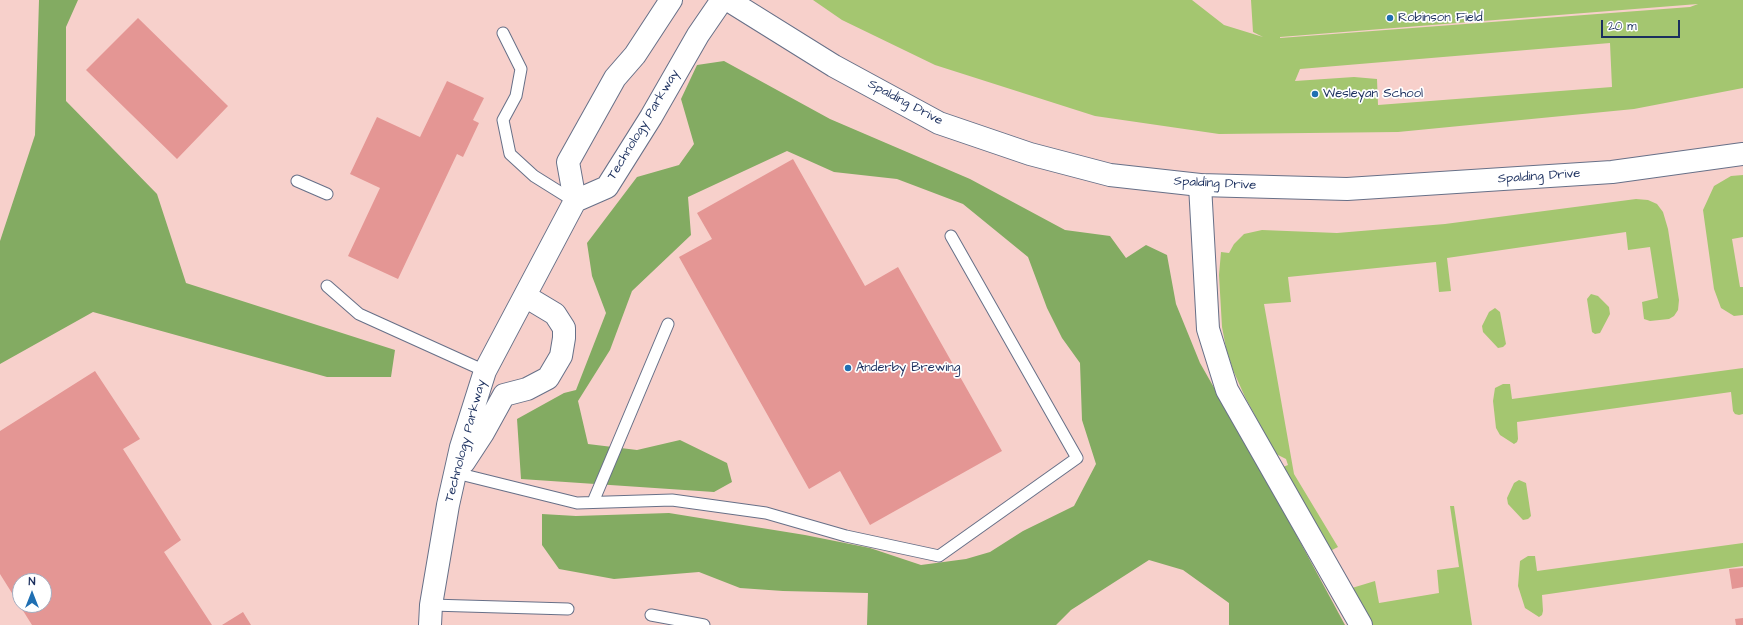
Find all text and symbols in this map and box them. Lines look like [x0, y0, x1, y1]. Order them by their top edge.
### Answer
place label: Robinson Field [1398, 10, 1483, 26]
scale bar [1603, 12, 1682, 38]
marker: Robinson Field [1385, 13, 1395, 23]
text: 20 m [1608, 18, 1637, 35]
street label: Technology Parkway [605, 67, 683, 183]
street label: Spalding Drive [865, 77, 945, 129]
place label: Wesleyan School [1323, 86, 1423, 102]
marker: Wesleyan School [1310, 89, 1320, 99]
street label: Spalding Drive [1497, 166, 1581, 188]
street label: Spalding Drive [1173, 174, 1257, 194]
place label: Anderby Brewing [856, 360, 960, 376]
marker: Anderby Brewing [843, 363, 853, 373]
street label: Technology Parkway [442, 378, 490, 504]
north arrow [12, 573, 52, 613]
text: N [29, 574, 35, 589]

